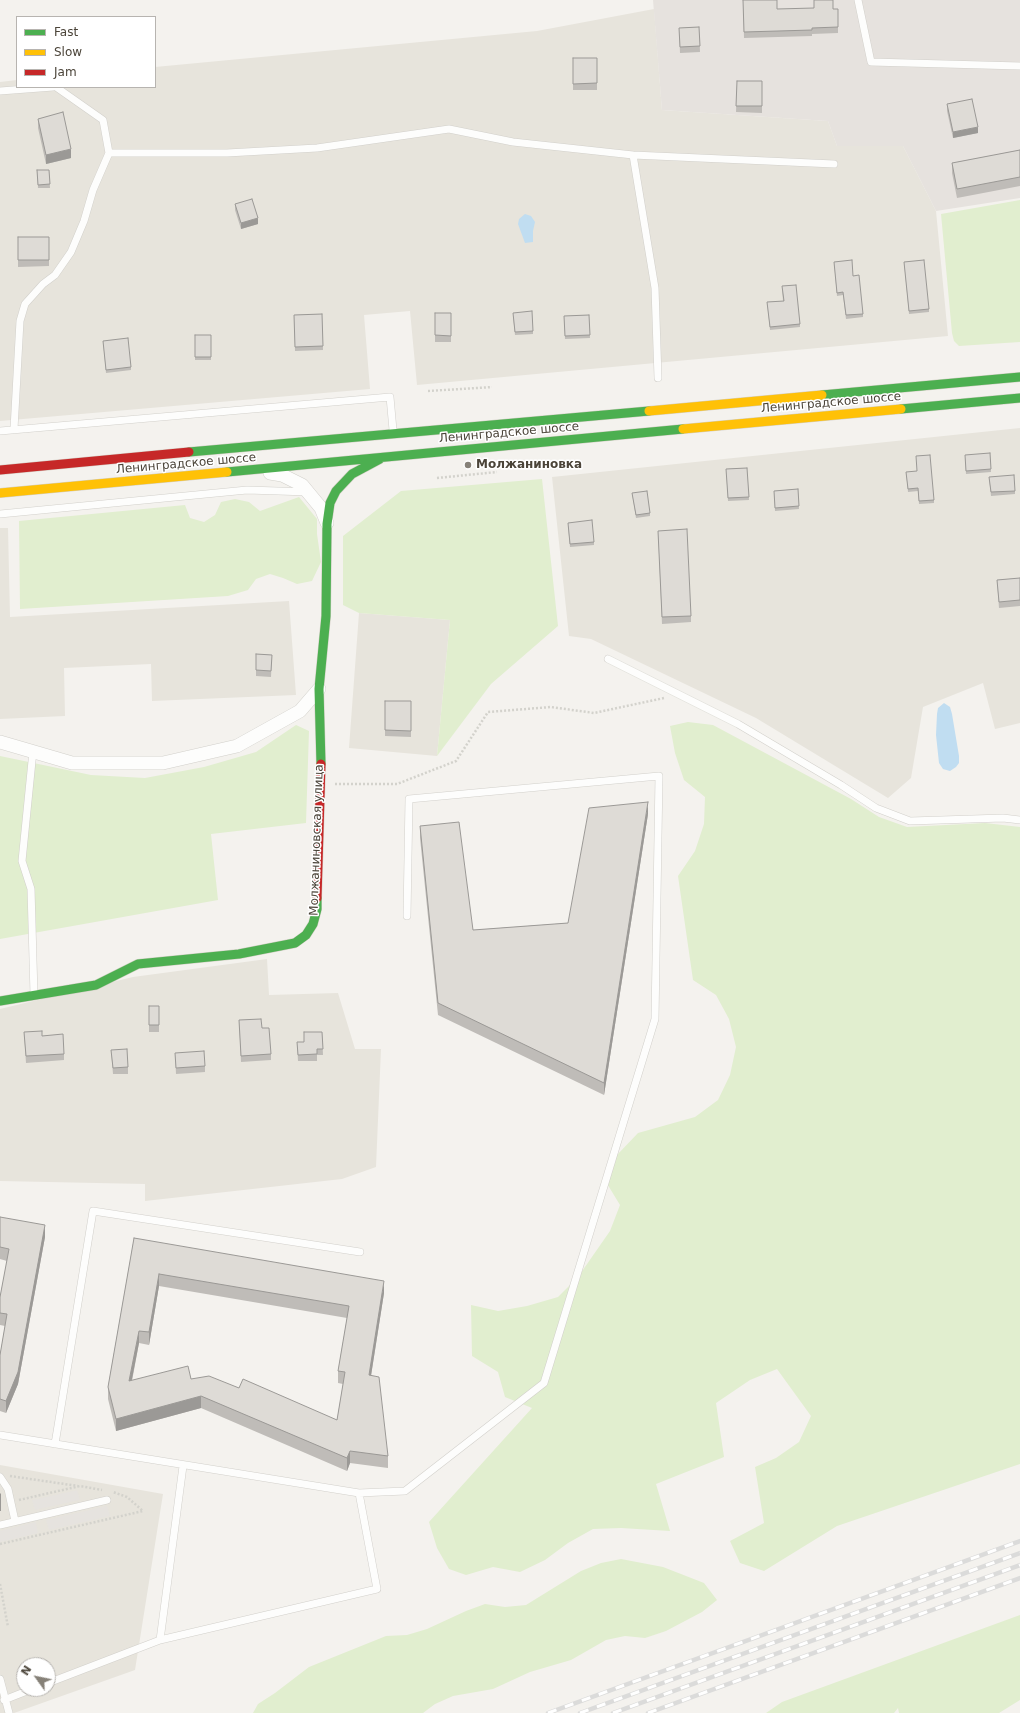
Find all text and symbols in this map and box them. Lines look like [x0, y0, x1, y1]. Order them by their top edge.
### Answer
legend [16, 16, 156, 88]
text: Fast [54, 25, 78, 39]
text: Slow [54, 45, 82, 59]
text: Jam [54, 65, 77, 79]
street label: Ленинградское шоссе [760, 390, 902, 416]
street label: Ленинградское шоссе [438, 420, 580, 446]
street label: Ленинградское шоссе [115, 451, 257, 477]
place label: Молжаниновка [476, 458, 582, 472]
marker: Молжаниновка [463, 460, 473, 470]
street label: Молжаниновская улица [307, 764, 327, 916]
north arrow [16, 1657, 56, 1697]
text: N [18, 1663, 34, 1678]

